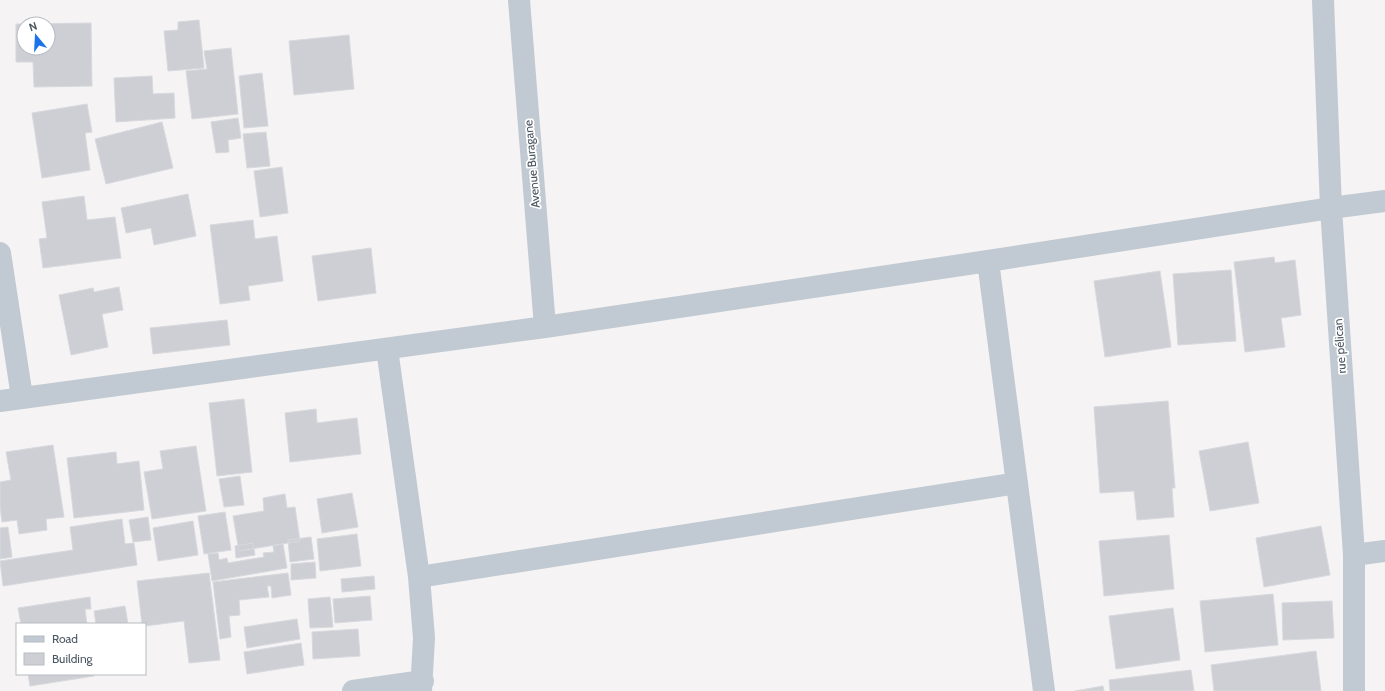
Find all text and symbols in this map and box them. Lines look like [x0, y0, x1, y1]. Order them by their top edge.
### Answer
north arrow [16, 16, 56, 56]
text: N [27, 19, 39, 34]
street label: Avenue Buragane [520, 119, 543, 209]
street label: rue pélican [1330, 318, 1349, 374]
legend [16, 623, 146, 675]
text: Road [52, 631, 78, 646]
text: Building [52, 651, 94, 666]

